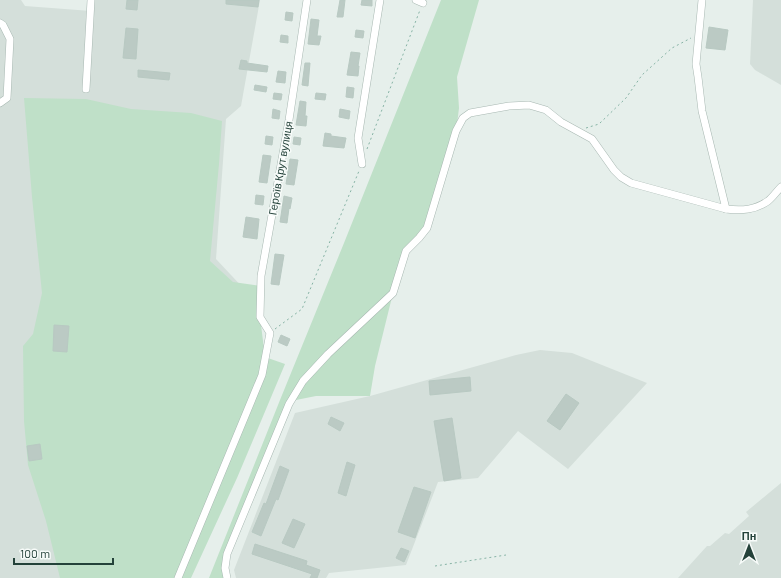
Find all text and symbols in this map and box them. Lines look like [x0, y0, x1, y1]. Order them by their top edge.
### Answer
street label: Героїв Крут вулиця [265, 120, 295, 216]
north arrow [729, 526, 769, 566]
text: Пн [742, 529, 756, 542]
scale bar [14, 540, 113, 566]
text: 100 m [20, 546, 50, 560]

